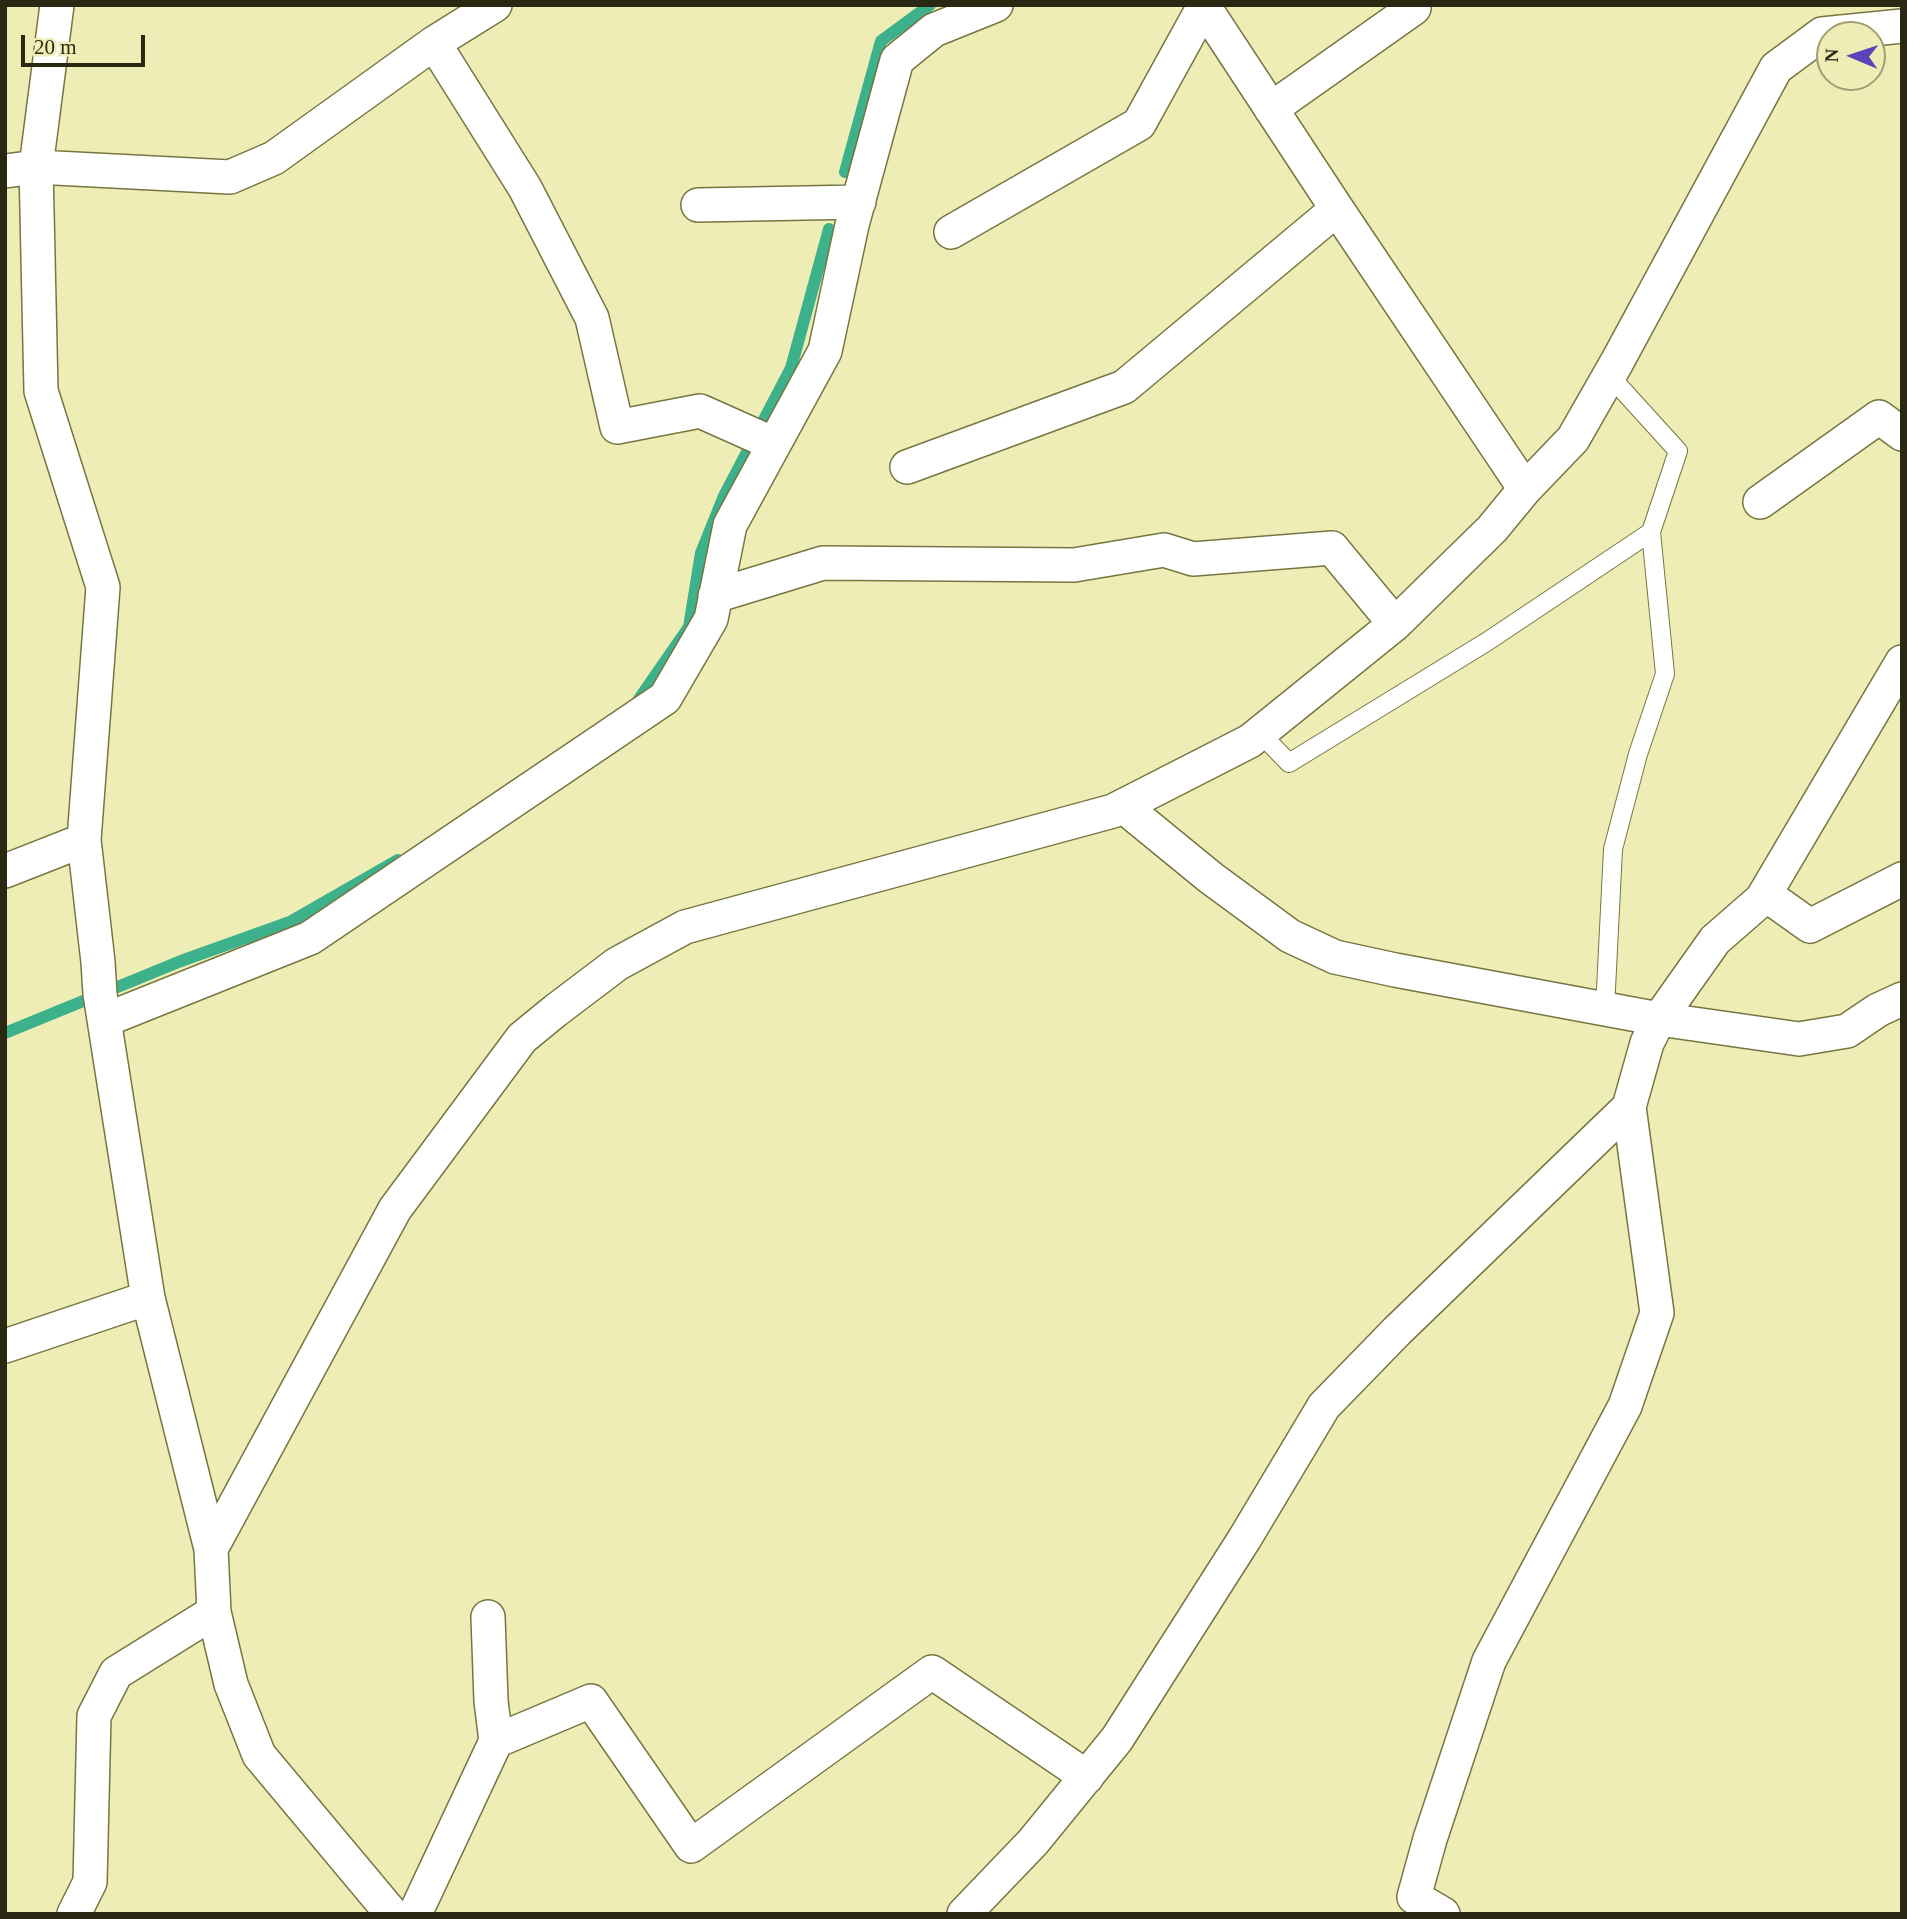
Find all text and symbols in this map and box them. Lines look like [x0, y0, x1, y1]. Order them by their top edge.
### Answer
scale bar [24, 21, 149, 65]
north arrow [1816, 21, 1886, 91]
text: 20 m [34, 35, 77, 59]
text: N [1821, 48, 1842, 63]

